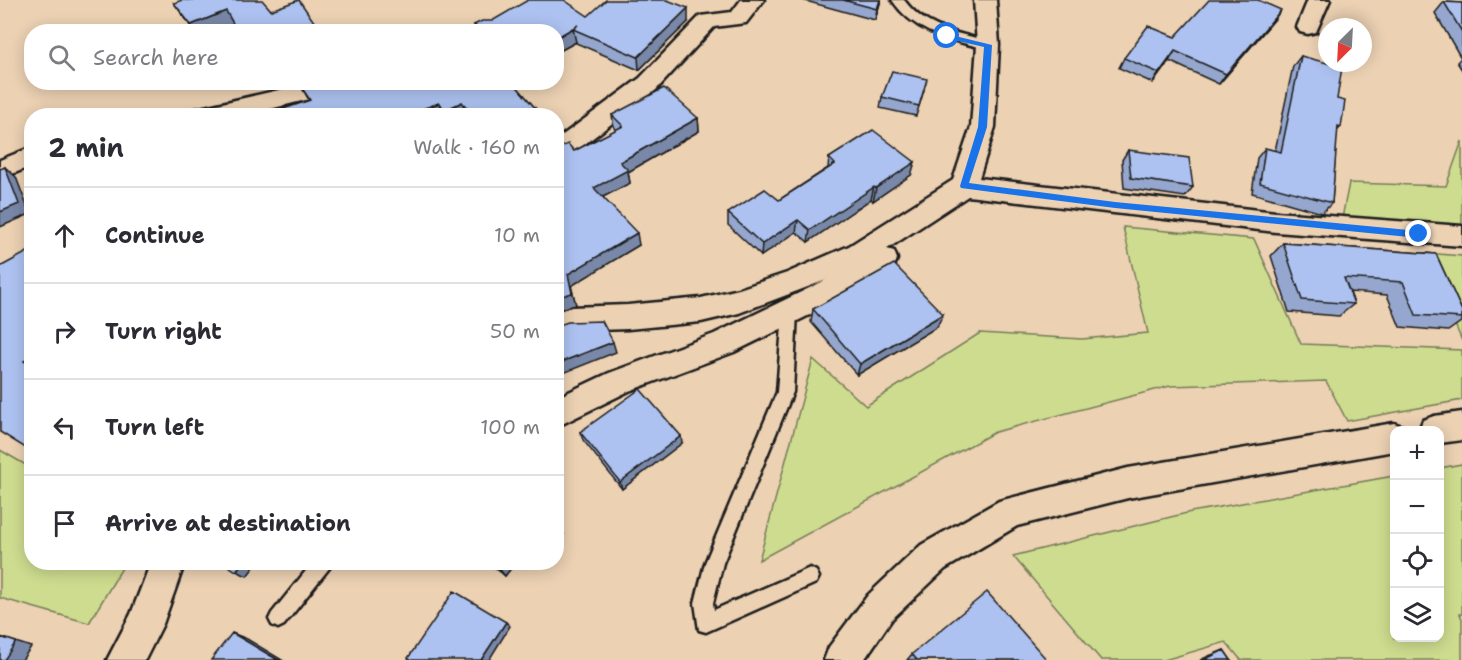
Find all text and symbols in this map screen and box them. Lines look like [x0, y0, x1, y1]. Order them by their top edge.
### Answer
north arrow [1318, 18, 1372, 72]
route start [933, 22, 959, 48]
search box [24, 24, 564, 90]
icon: search [45, 41, 78, 74]
text: Search here [93, 43, 219, 72]
text: 2 min [48, 130, 124, 165]
text: Walk · 160 m [413, 134, 540, 160]
icon: ahead [48, 219, 81, 252]
route end [1405, 220, 1431, 246]
text: Continue [105, 221, 205, 250]
text: 10 m [494, 222, 540, 248]
icon: right [48, 315, 81, 348]
text: Turn right [105, 317, 222, 346]
text: 50 m [490, 318, 540, 344]
icon: left [48, 411, 81, 444]
text: Turn left [105, 413, 204, 442]
text: 100 m [480, 414, 540, 440]
map controls [1390, 426, 1444, 642]
button: + [1390, 426, 1444, 480]
button: − [1390, 480, 1444, 534]
icon: arrive [48, 507, 81, 540]
text: Arrive at destination [105, 509, 351, 538]
button: locate [1390, 534, 1444, 588]
button: layers [1390, 588, 1444, 642]

